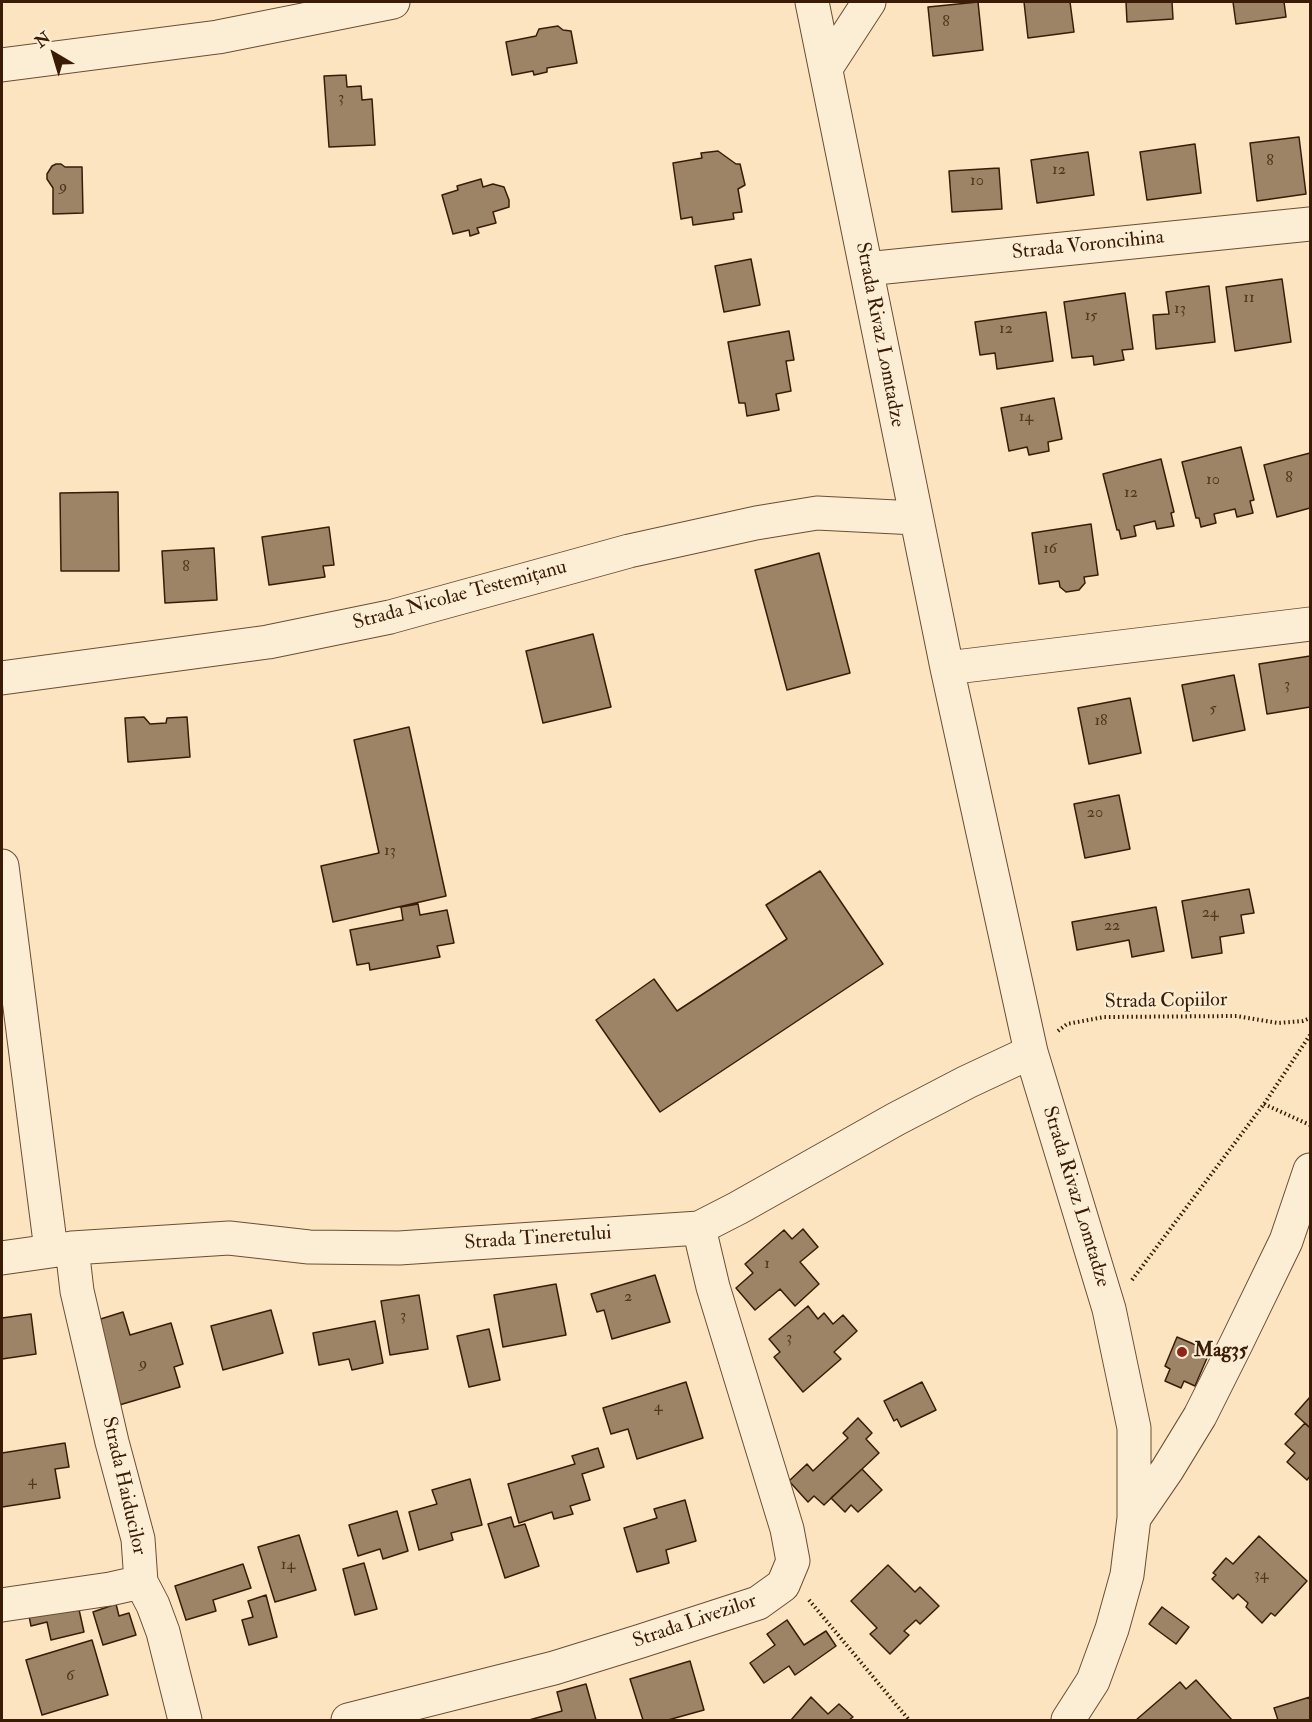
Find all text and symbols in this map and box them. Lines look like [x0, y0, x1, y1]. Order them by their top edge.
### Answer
house number: 8 [942, 13, 950, 33]
north arrow [24, 24, 84, 84]
text: N [31, 28, 55, 52]
house number: 3 [338, 89, 344, 109]
house number: 8 [1266, 152, 1274, 172]
house number: 12 [1052, 161, 1066, 181]
house number: 10 [970, 172, 984, 192]
house number: 9 [59, 178, 67, 198]
street label: Strada Voroncihina [1011, 226, 1165, 266]
street label: Strada Rivaz Lomtadze [849, 240, 909, 430]
house number: 11 [1243, 289, 1255, 309]
house number: 13 [1174, 300, 1186, 320]
house number: 15 [1085, 307, 1097, 327]
house number: 12 [999, 320, 1013, 340]
house number: 14 [1019, 408, 1033, 428]
house number: 8 [1285, 469, 1293, 489]
house number: 10 [1206, 471, 1220, 491]
house number: 12 [1124, 484, 1138, 504]
house number: 16 [1043, 540, 1057, 560]
street label: Strada Nicolae Testemițanu [350, 556, 570, 636]
house number: 8 [182, 558, 190, 578]
house number: 3 [1284, 676, 1290, 696]
house number: 5 [1209, 700, 1217, 720]
house number: 18 [1094, 712, 1108, 732]
house number: 20 [1087, 804, 1103, 824]
house number: 13 [384, 842, 396, 862]
house number: 24 [1202, 904, 1218, 924]
house number: 22 [1104, 917, 1120, 937]
street label: Strada Copiilor [1104, 989, 1228, 1015]
street label: Strada Rivaz Lomtadze [1036, 1104, 1114, 1290]
street label: Strada Tineretului [464, 1222, 612, 1256]
house number: 1 [764, 1255, 770, 1275]
house number: 2 [624, 1288, 632, 1308]
house number: 3 [400, 1307, 406, 1327]
house number: 3 [786, 1329, 792, 1349]
place label: Mag35 [1194, 1340, 1248, 1364]
marker: Mag35 [1175, 1345, 1189, 1359]
house number: 9 [139, 1355, 147, 1375]
house number: 4 [654, 1398, 662, 1418]
street label: Strada Haiducilor [95, 1415, 151, 1557]
house number: 4 [28, 1472, 36, 1492]
house number: 14 [281, 1556, 295, 1576]
house number: 34 [1254, 1566, 1268, 1586]
street label: Strada Livezilor [630, 1590, 760, 1654]
house number: 6 [66, 1667, 74, 1687]

